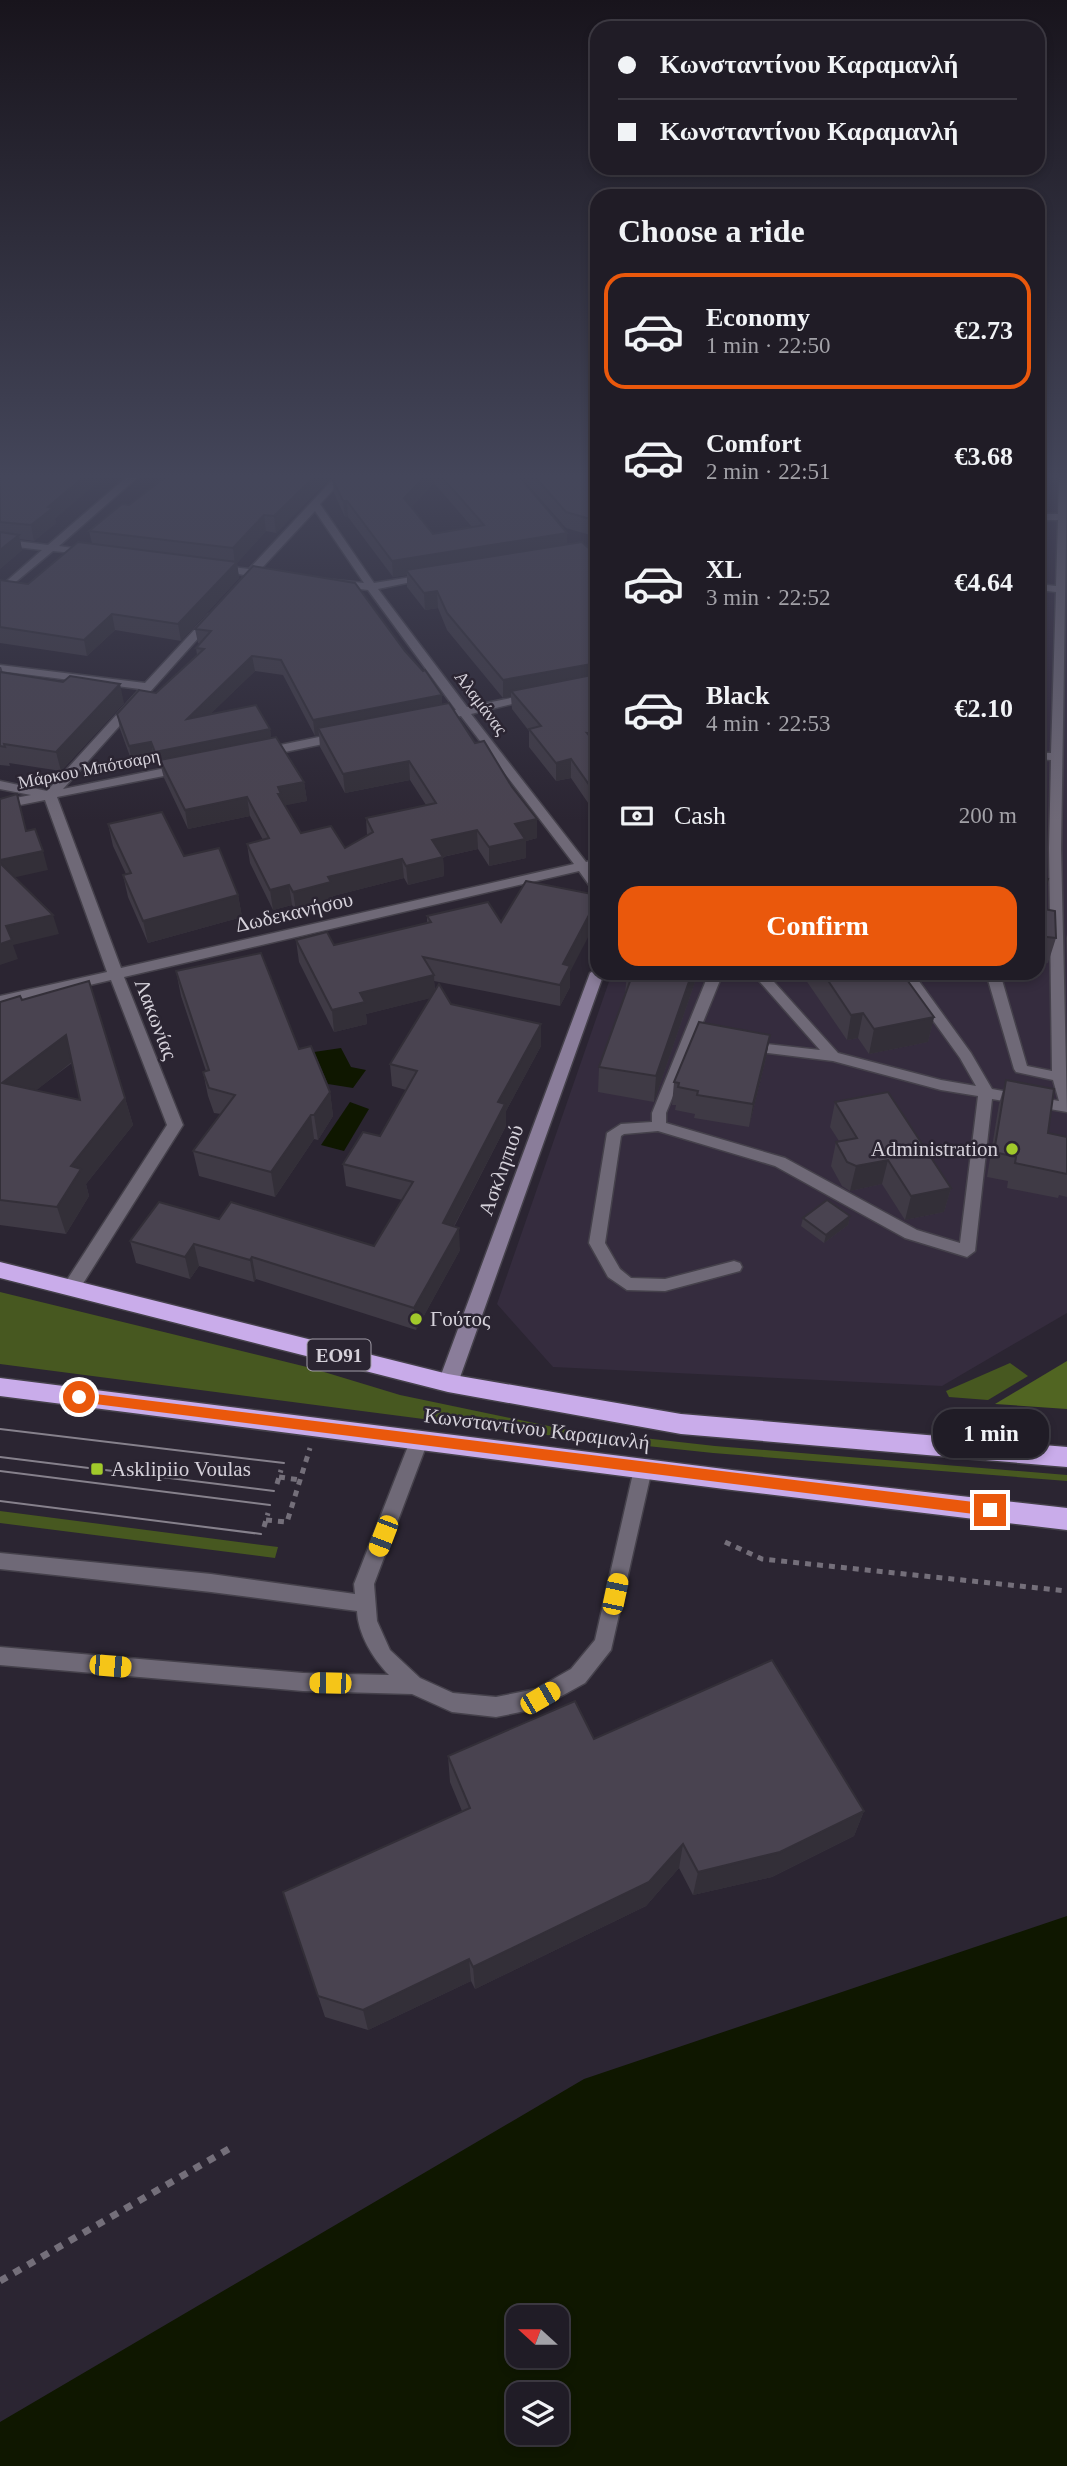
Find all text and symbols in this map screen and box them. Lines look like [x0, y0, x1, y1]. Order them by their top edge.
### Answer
text: Κωνσταντίνου Καραμανλή [660, 50, 958, 79]
text: Κωνσταντίνου Καραμανλή [660, 117, 958, 146]
text: Choose a ride [618, 213, 805, 249]
icon: car [622, 300, 685, 363]
text: Economy [706, 303, 810, 332]
text: €2.73 [955, 316, 1013, 345]
text: 1 min · 22:50 [706, 333, 831, 358]
icon: car [622, 426, 685, 489]
text: Comfort [706, 429, 801, 458]
text: €3.68 [955, 442, 1013, 471]
text: 2 min · 22:51 [706, 459, 831, 484]
icon: car [622, 552, 685, 615]
text: XL [706, 555, 742, 584]
text: €4.64 [955, 568, 1013, 597]
text: 3 min · 22:52 [706, 585, 831, 610]
street label: Αλαμάνας [450, 667, 512, 739]
icon: car [622, 678, 685, 741]
text: Black [706, 681, 770, 710]
text: €2.10 [955, 694, 1013, 723]
text: 4 min · 22:53 [706, 711, 831, 736]
street label: Μάρκου Μπότσαρη [16, 745, 162, 793]
icon: cash [618, 797, 656, 835]
text: Cash [674, 801, 726, 830]
text: 200 m [959, 803, 1017, 828]
button: Confirm [618, 886, 1017, 966]
street label: Δωδεκανήσου [233, 887, 355, 937]
street label: Λακωνίας [130, 975, 183, 1064]
street label: Ασκληπιού [473, 1121, 529, 1219]
place label: Administration [871, 1137, 998, 1161]
marker: Administration [1004, 1141, 1020, 1157]
place label: Γούτος [430, 1307, 491, 1331]
marker: Γούτος [408, 1311, 424, 1327]
road number: ΕΟ91 [308, 1340, 370, 1371]
route start [63, 1381, 95, 1413]
street label: Κωνσταντίνου Καραμανλή [423, 1403, 651, 1455]
callout: 1 min [932, 1408, 1048, 1458]
text: 1 min [963, 1421, 1019, 1446]
place label: Asklipiio Voulas [111, 1457, 251, 1481]
marker: Asklipiio Voulas [89, 1461, 105, 1477]
route end [974, 1494, 1006, 1526]
car [366, 1513, 401, 1559]
car [601, 1571, 630, 1617]
car [89, 1654, 132, 1678]
car [309, 1672, 352, 1694]
car [517, 1678, 564, 1718]
north arrow [506, 2305, 569, 2368]
map controls [506, 2305, 569, 2445]
button: layers [506, 2382, 569, 2445]

